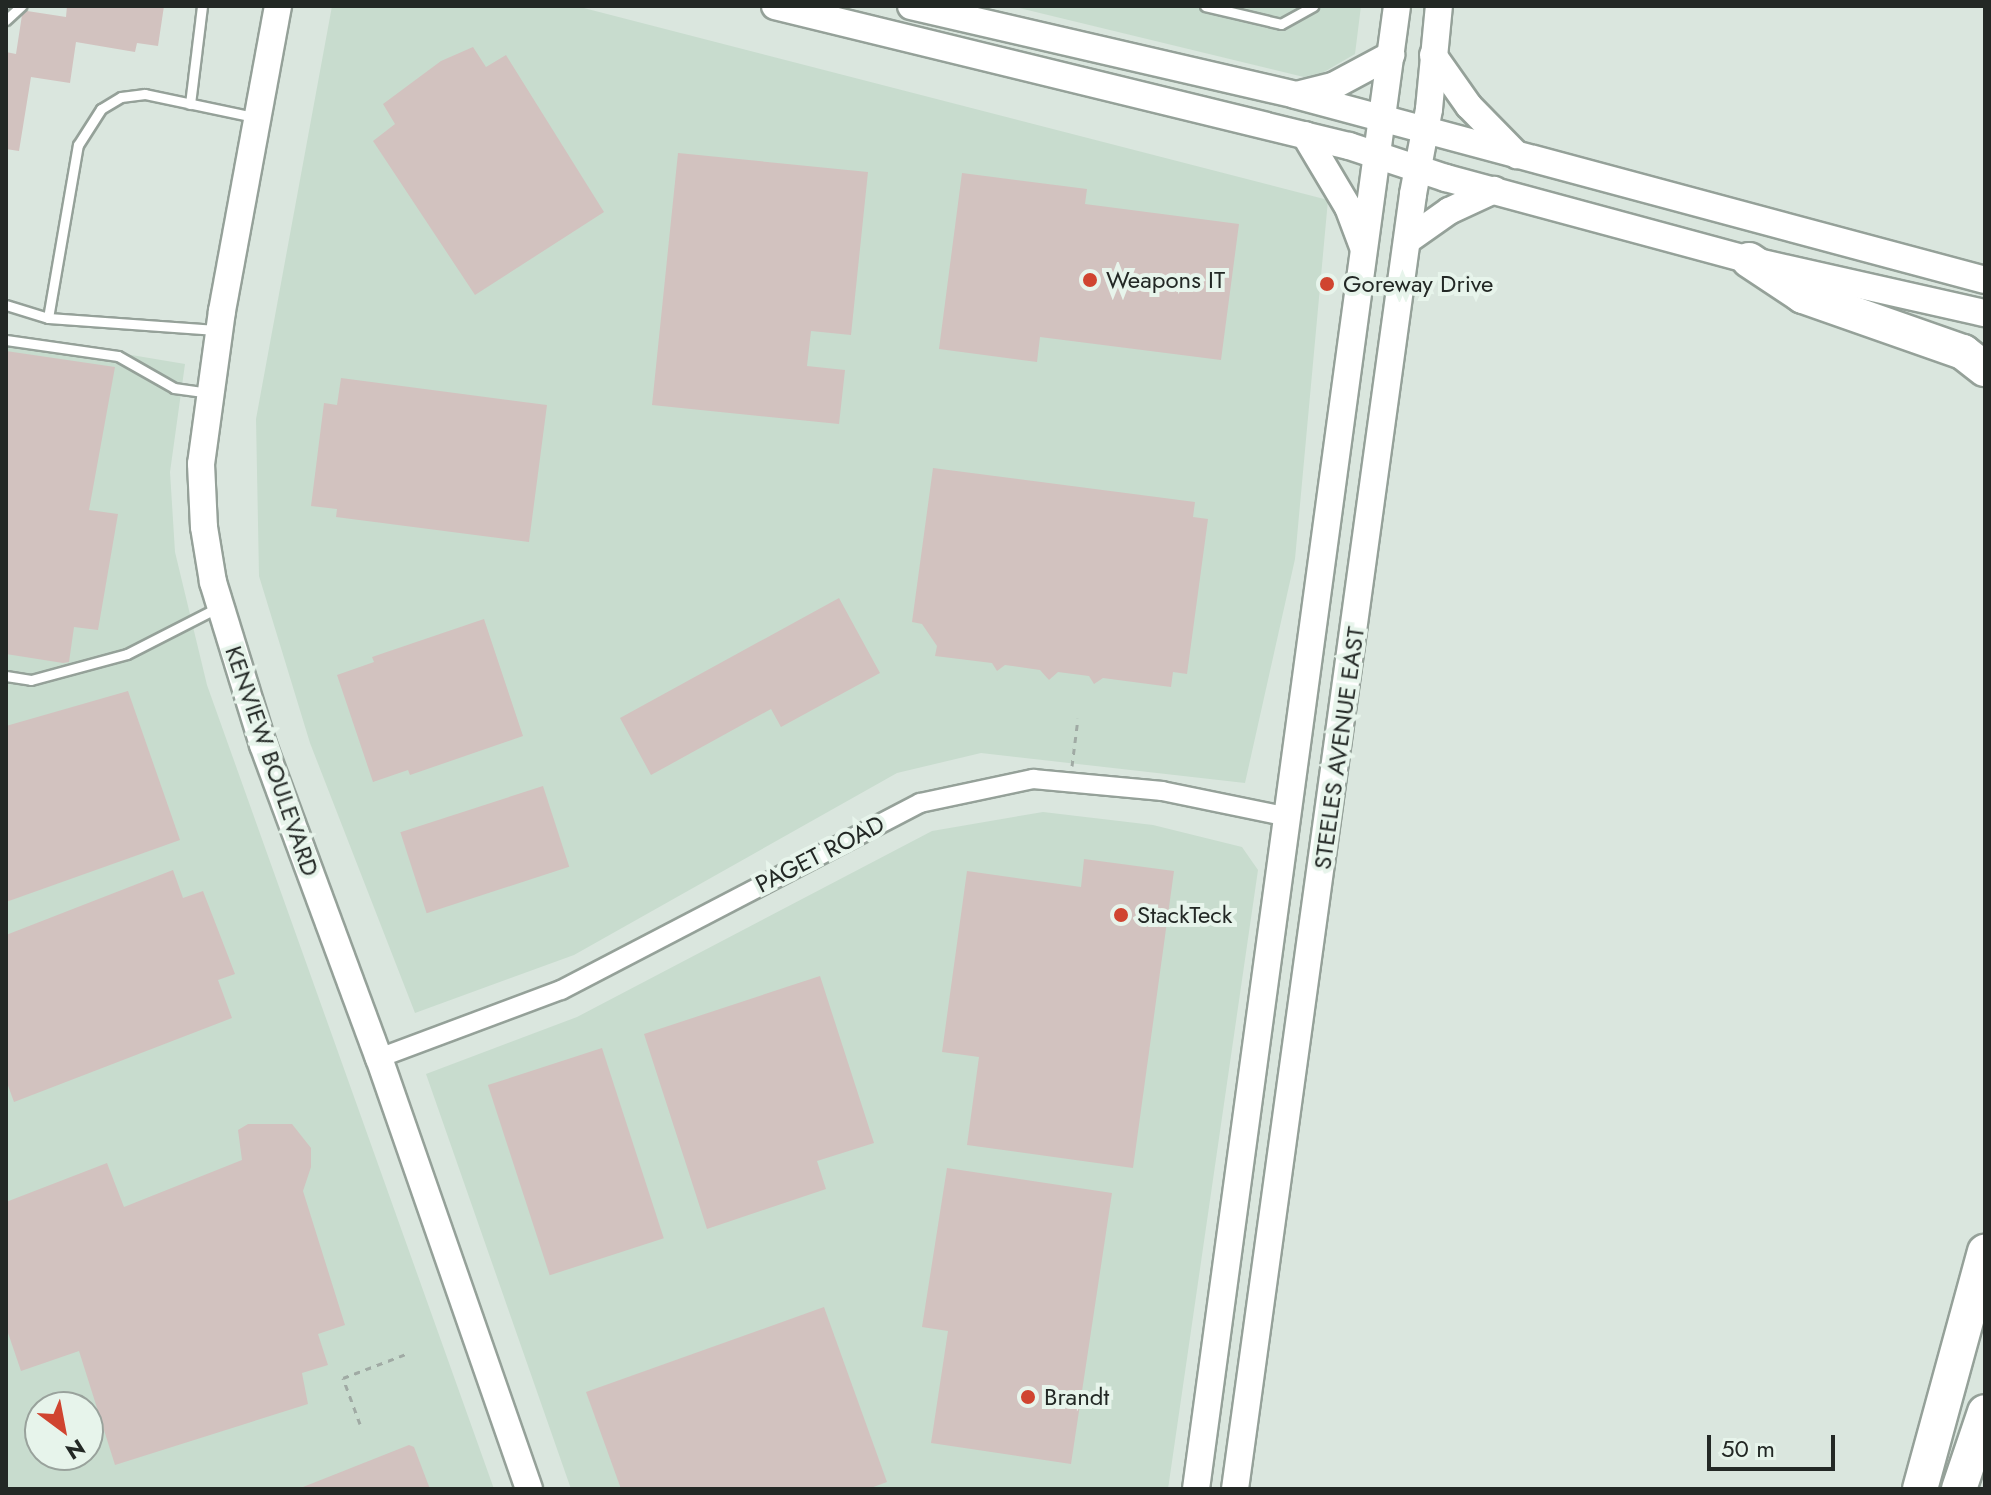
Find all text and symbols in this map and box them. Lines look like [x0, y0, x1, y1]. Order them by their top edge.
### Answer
place label: Weapons IT [1106, 266, 1225, 294]
place label: Goreway Drive [1343, 270, 1493, 298]
marker: Weapons IT [1081, 271, 1099, 289]
marker: Goreway Drive [1318, 275, 1336, 293]
street label: STEELES AVENUE EAST [1308, 625, 1370, 871]
street label: KENVIEW BOULEVARD [219, 642, 325, 880]
street label: PAGET ROAD [751, 809, 889, 899]
place label: StackTeck [1137, 901, 1232, 929]
marker: StackTeck [1112, 906, 1130, 924]
place label: Brandt [1044, 1383, 1109, 1411]
marker: Brandt [1019, 1388, 1037, 1406]
north arrow [24, 1391, 104, 1471]
scale bar [1711, 1419, 1839, 1469]
text: N [60, 1431, 92, 1468]
text: 50 m [1721, 1431, 1775, 1466]

